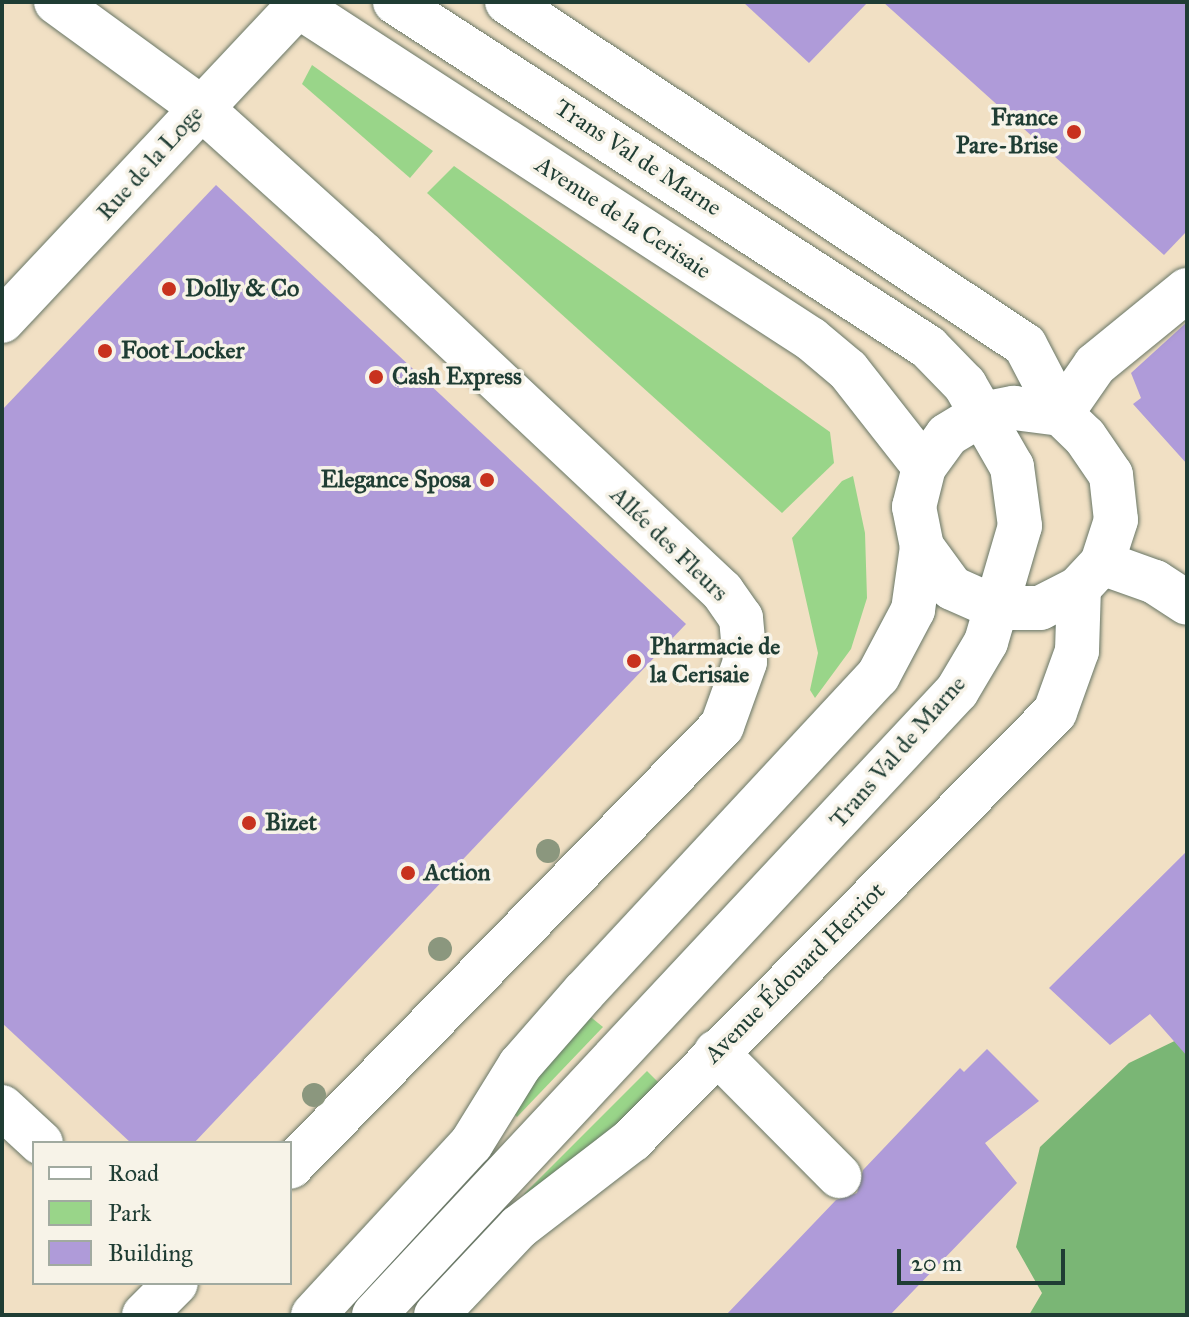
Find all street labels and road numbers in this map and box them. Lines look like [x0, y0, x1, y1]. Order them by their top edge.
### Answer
street label: Trans Val de Marne [549, 93, 727, 223]
street label: Rue de la Loge [91, 100, 209, 226]
street label: Avenue de la Cerisaie [530, 150, 716, 286]
street label: Allée des Fleurs [604, 481, 734, 607]
street label: Trans Val de Marne [824, 670, 972, 834]
street label: Avenue Édouard Herriot [699, 877, 891, 1069]

